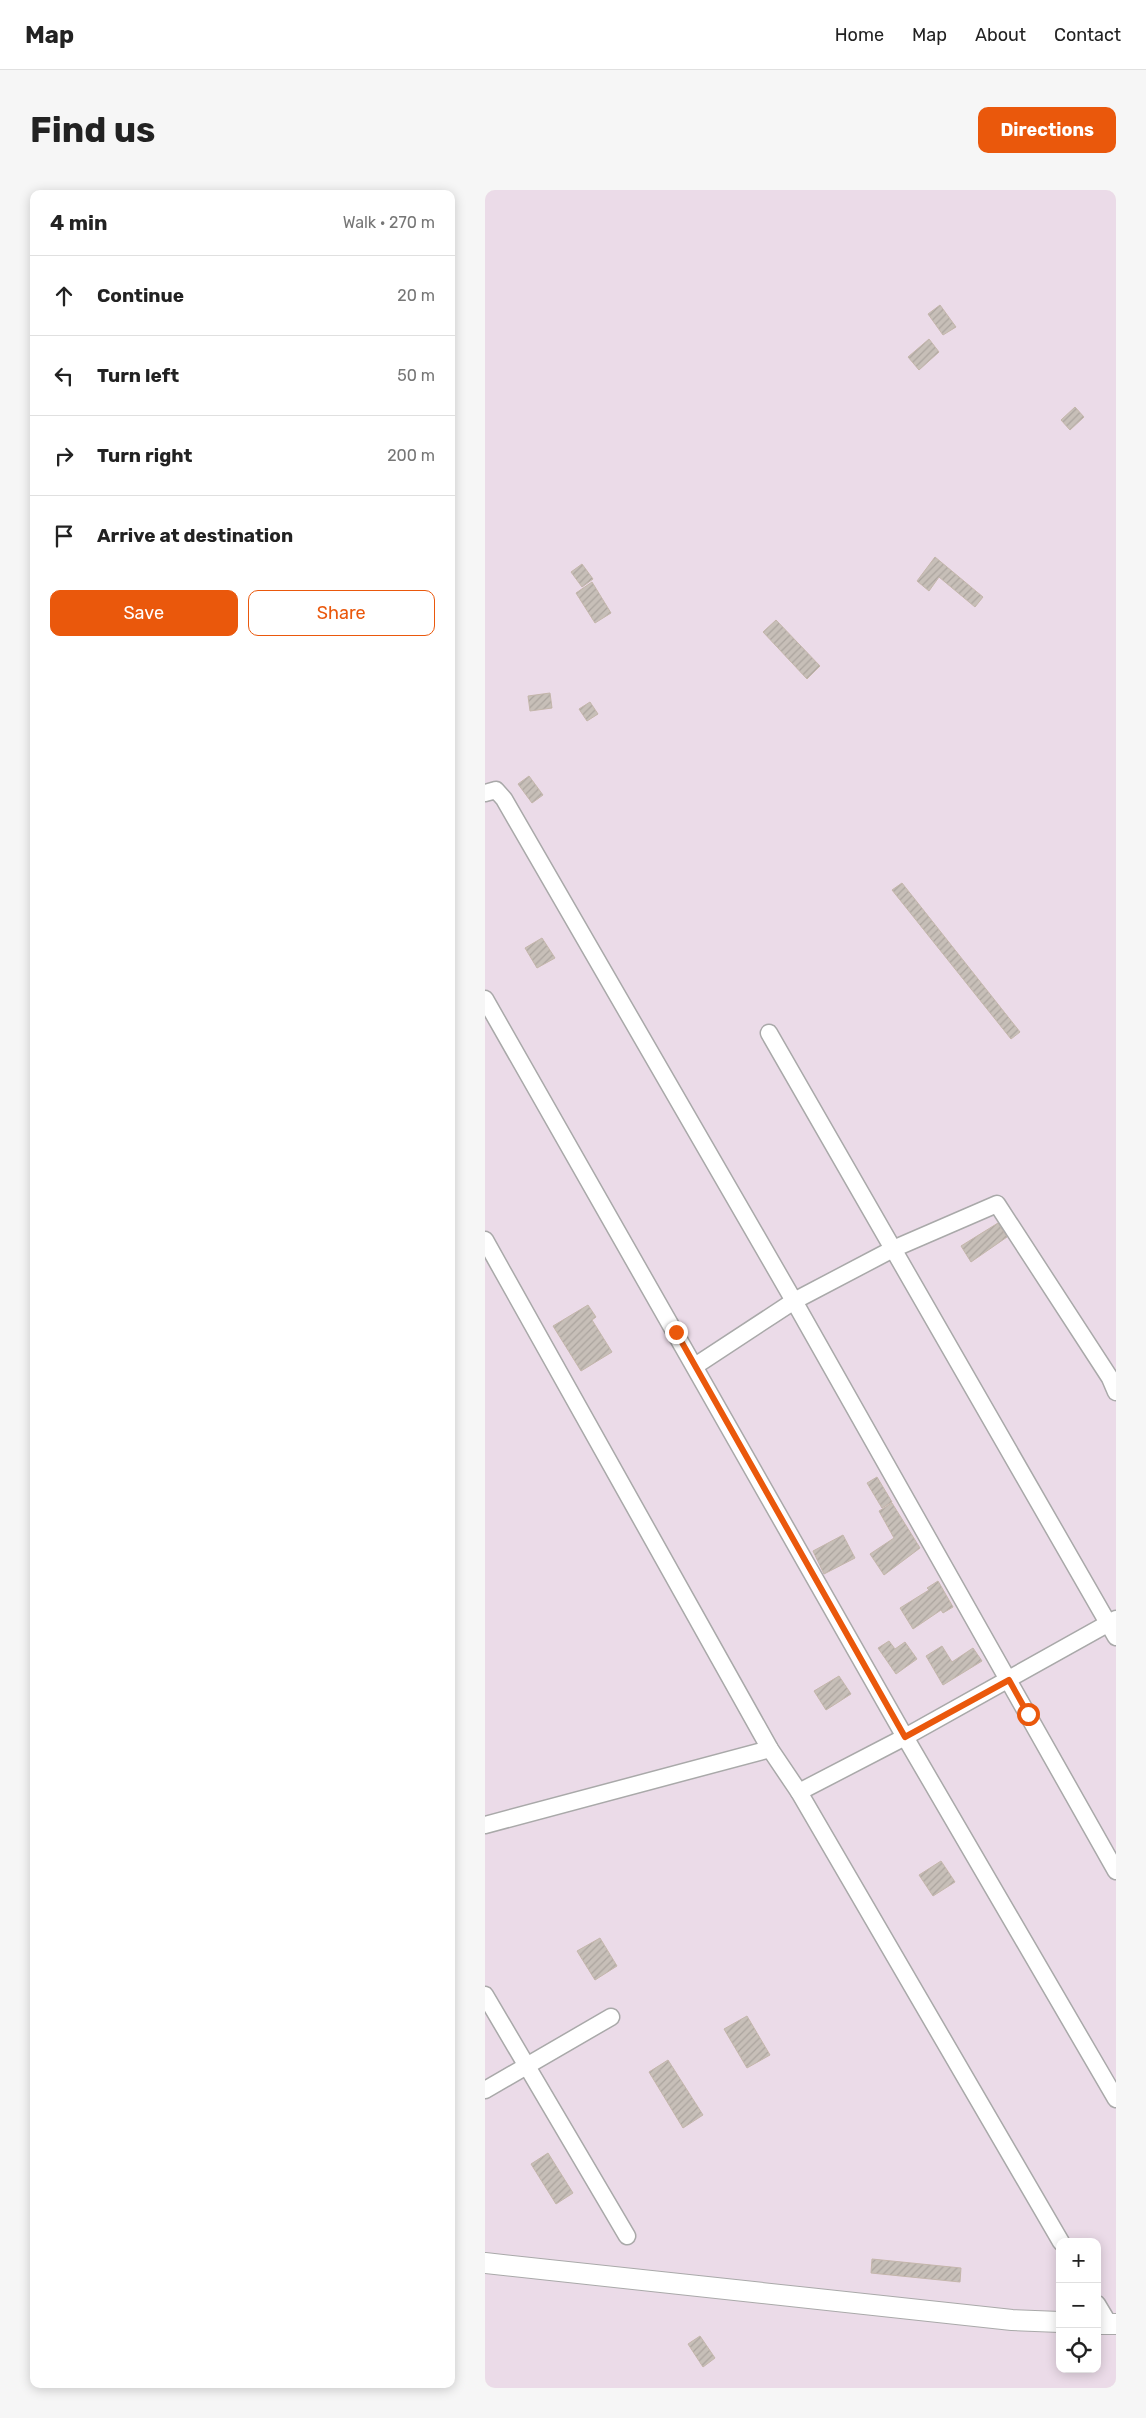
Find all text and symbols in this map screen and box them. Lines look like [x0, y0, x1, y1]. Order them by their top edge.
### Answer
text: Map [25, 21, 74, 49]
text: Home [835, 24, 884, 46]
text: Map [912, 24, 947, 46]
text: About [975, 24, 1026, 46]
text: Contact [1054, 24, 1121, 46]
button: Directions [978, 107, 1116, 153]
text: Find us [30, 109, 155, 151]
text: 4 min [50, 210, 108, 235]
text: Walk · 270 m [343, 213, 435, 232]
icon: ahead [50, 282, 78, 310]
text: Continue [97, 284, 184, 307]
text: 20 m [397, 286, 435, 305]
icon: left [50, 362, 78, 390]
text: Turn left [97, 364, 179, 387]
text: 50 m [397, 366, 435, 385]
icon: right [50, 442, 78, 470]
text: Turn right [97, 444, 192, 467]
text: 200 m [387, 446, 435, 465]
icon: arrive [50, 522, 78, 550]
text: Arrive at destination [97, 524, 293, 547]
button: Save [50, 590, 238, 636]
button: Share [248, 590, 435, 636]
route end [665, 1321, 688, 1344]
route start [1017, 1703, 1040, 1726]
map controls [1056, 2238, 1101, 2373]
button: + [1056, 2238, 1101, 2283]
button: − [1056, 2283, 1101, 2328]
button: locate [1056, 2328, 1101, 2373]

